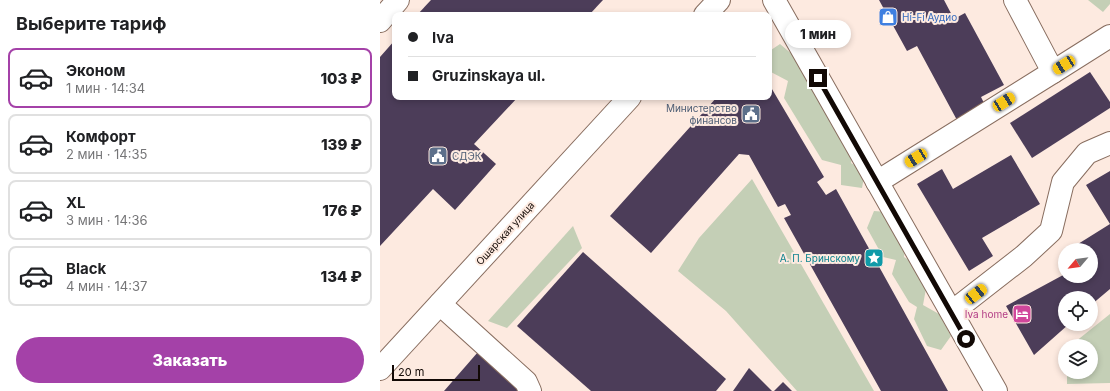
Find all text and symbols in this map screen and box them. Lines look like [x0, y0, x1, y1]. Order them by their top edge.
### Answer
shop icon: Hi-Fi Аудио [877, 6, 899, 28]
place label: Hi-Fi Аудио [902, 11, 957, 23]
text: Выберите тариф [16, 13, 167, 34]
callout: 1 мин [785, 20, 851, 48]
text: 1 мин [800, 26, 836, 42]
text: Iva [432, 28, 454, 47]
car [1051, 54, 1077, 76]
icon: car [18, 60, 54, 96]
text: Эконом [66, 61, 125, 80]
text: Gruzinskaya ul. [432, 66, 546, 85]
text: 103 ₽ [320, 69, 362, 88]
route end [809, 69, 827, 87]
text: 1 мин · 14:34 [66, 80, 145, 96]
car [991, 91, 1017, 113]
place label: Министерство финансов [666, 102, 737, 126]
public building icon: Министерство финансов [740, 103, 762, 125]
icon: car [18, 126, 54, 162]
text: Комфорт [66, 127, 136, 146]
text: 139 ₽ [321, 135, 362, 154]
public building icon: СДЭК [427, 145, 449, 167]
text: 2 мин · 14:35 [66, 146, 147, 162]
car [903, 147, 929, 169]
place label: СДЭК [452, 150, 482, 162]
icon: car [18, 192, 54, 228]
text: XL [66, 193, 86, 212]
street label: Ошарская улица [473, 199, 537, 267]
text: 176 ₽ [322, 201, 362, 220]
text: 3 мин · 14:36 [66, 212, 148, 228]
north arrow [1058, 243, 1098, 283]
map controls [1058, 243, 1098, 379]
place icon: А. П. Бринскому [863, 247, 885, 269]
place label: А. П. Бринскому [780, 252, 860, 264]
icon: car [18, 258, 54, 294]
text: Black [66, 259, 106, 278]
text: 134 ₽ [321, 267, 362, 286]
text: 4 мин · 14:37 [66, 278, 147, 294]
car [963, 282, 989, 306]
button: locate [1058, 291, 1098, 331]
hotel icon: Iva home [1011, 303, 1033, 325]
place label: Iva home [965, 308, 1008, 320]
route start [957, 330, 975, 348]
button: Заказать [16, 337, 364, 383]
button: layers [1058, 339, 1098, 379]
scale bar [392, 363, 480, 382]
text: 20 m [398, 365, 424, 379]

